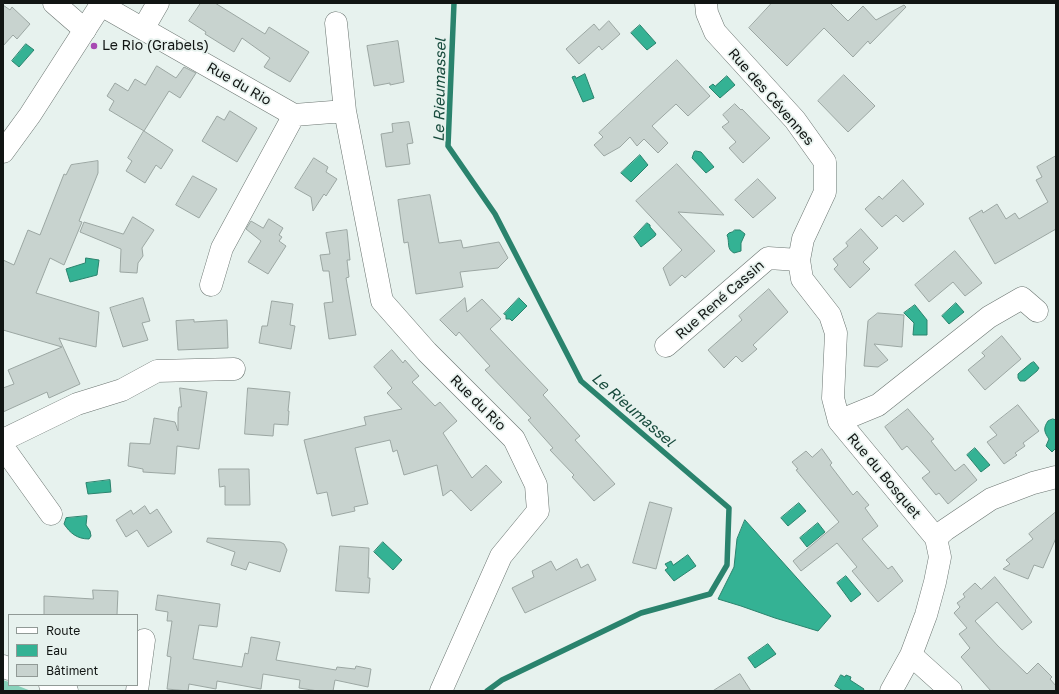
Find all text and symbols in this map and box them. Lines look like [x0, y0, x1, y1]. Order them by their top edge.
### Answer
place label: Le Rio (Grabels) [102, 38, 209, 54]
water label: Le Rieumassel [430, 38, 450, 142]
marker: Le Rio (Grabels) [89, 41, 99, 51]
street label: Rue des Cévennes [724, 45, 818, 149]
street label: Rue du Rio [204, 59, 274, 109]
street label: Rue René Cassin [672, 257, 768, 343]
water label: Le Rieumassel [588, 369, 678, 451]
street label: Rue du Rio [447, 372, 509, 434]
street label: Rue du Bosquet [844, 430, 924, 522]
legend [8, 614, 138, 686]
text: Route [46, 623, 80, 638]
text: Eau [46, 643, 67, 658]
text: Bâtiment [46, 663, 98, 678]

